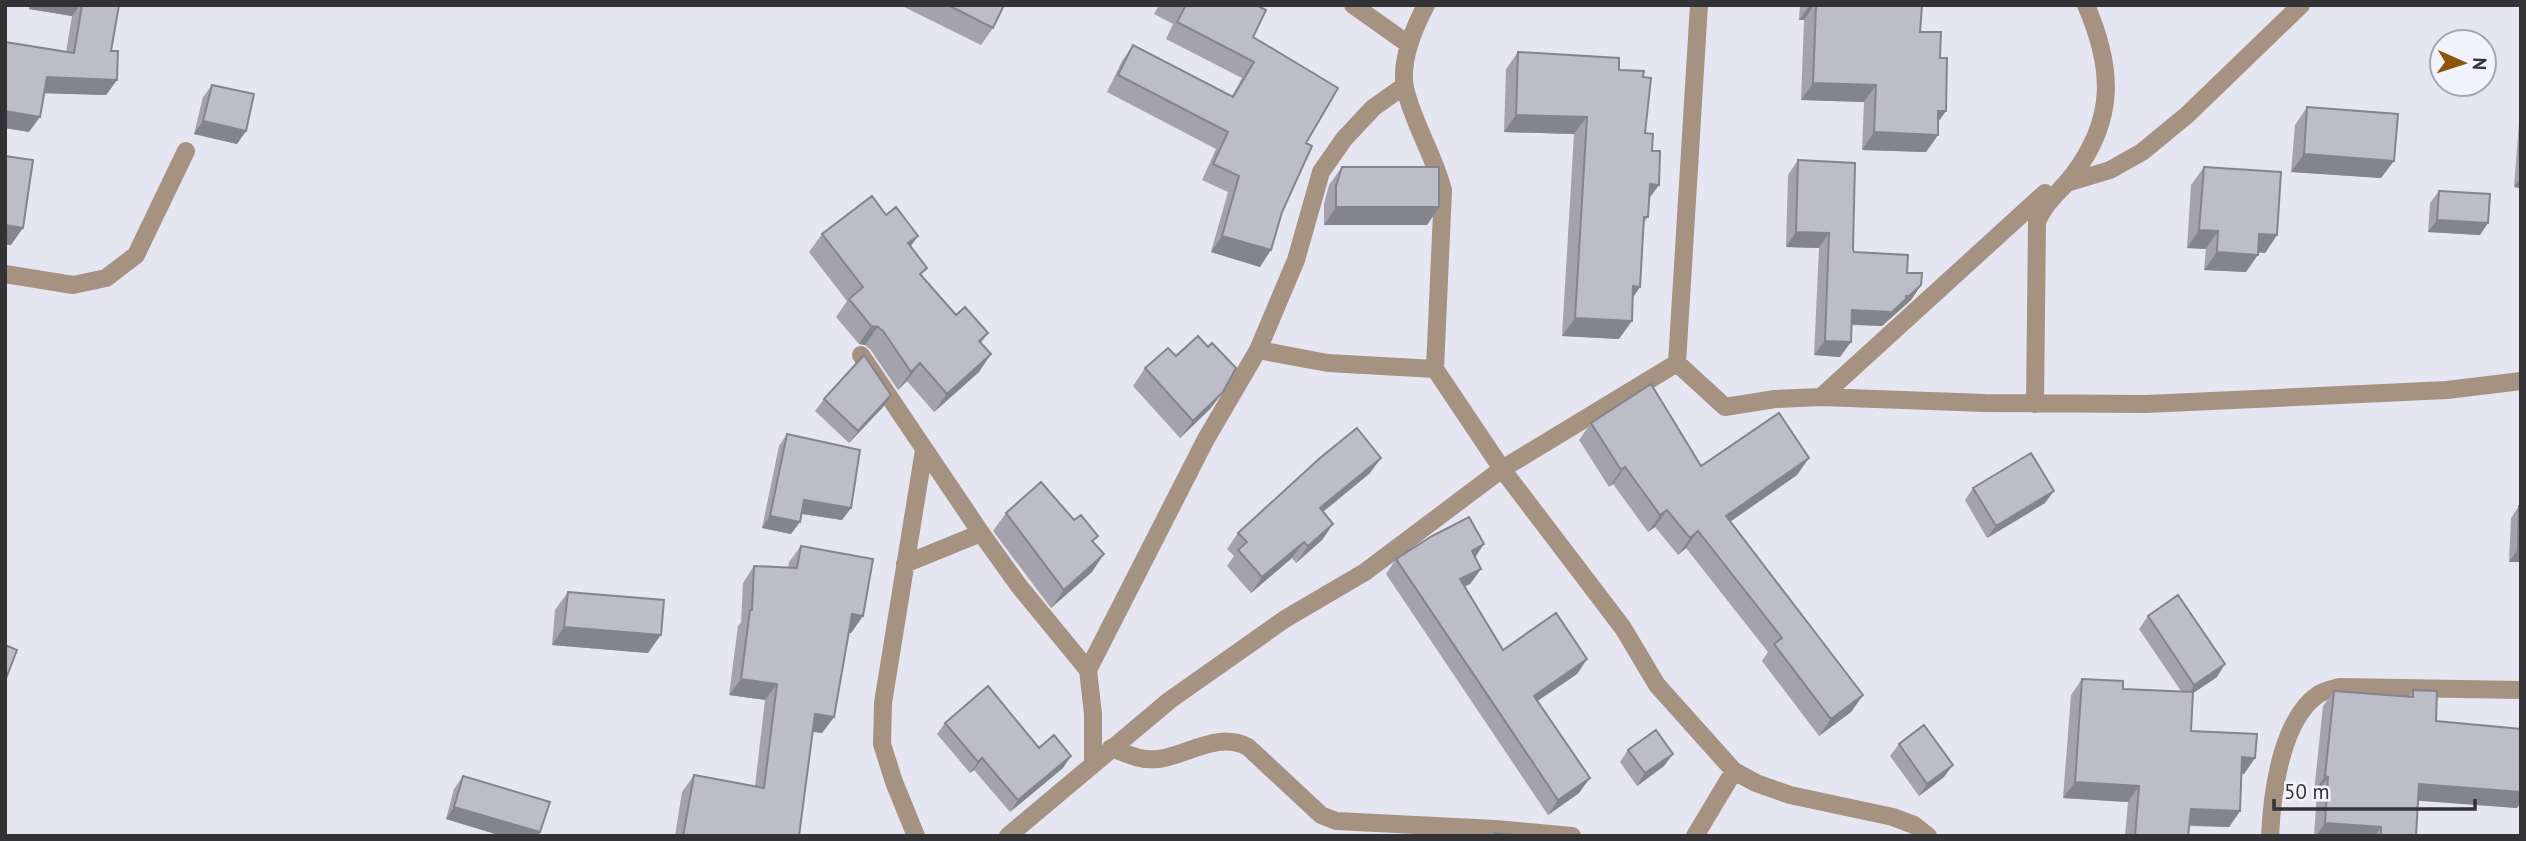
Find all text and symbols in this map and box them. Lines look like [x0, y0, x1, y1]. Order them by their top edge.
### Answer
north arrow [2428, 28, 2498, 98]
text: N [2468, 57, 2492, 71]
scale bar [2274, 768, 2475, 812]
text: 50 m [2284, 778, 2330, 805]

